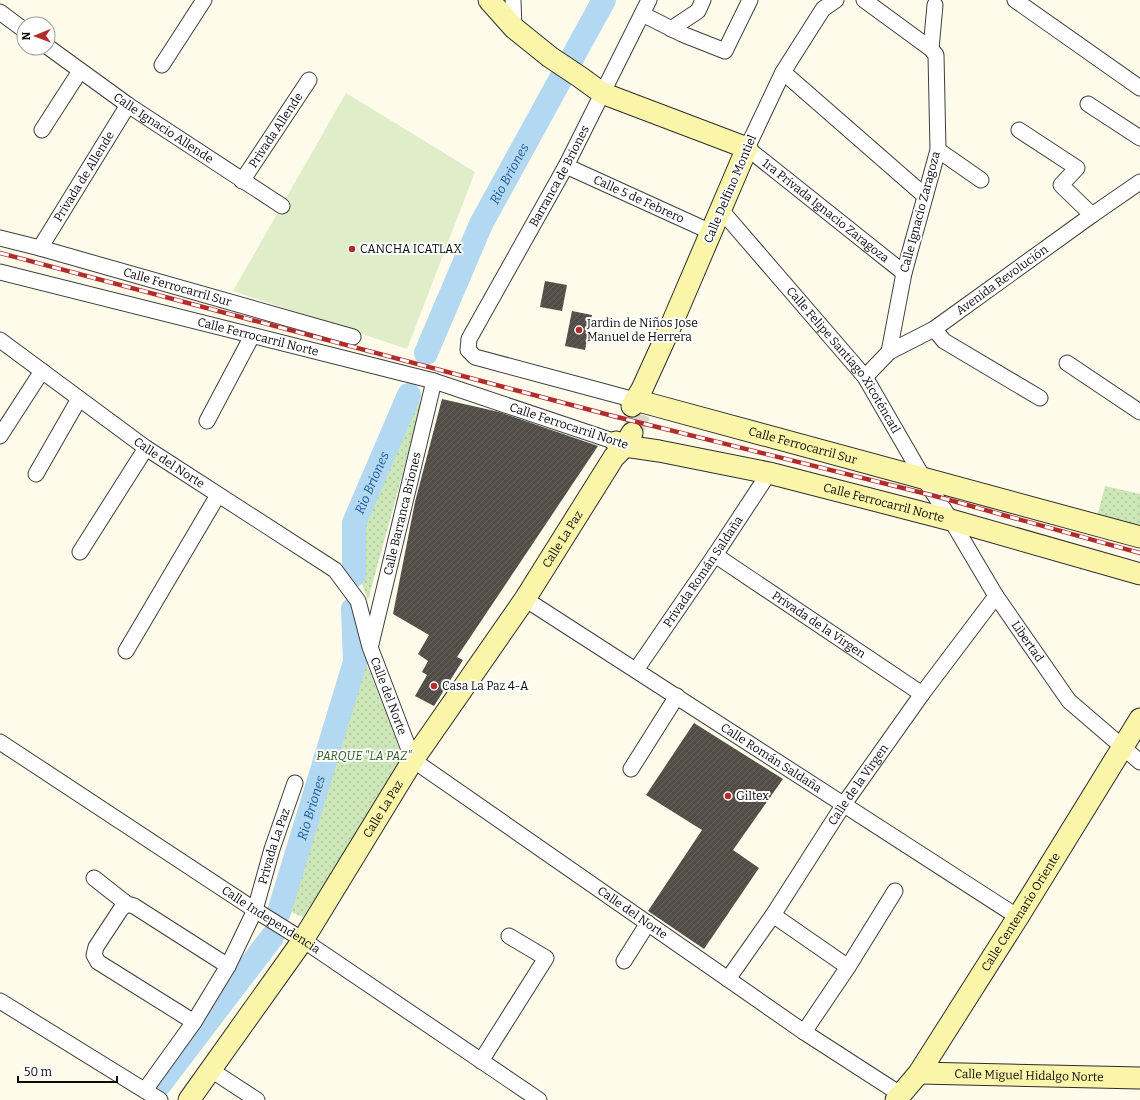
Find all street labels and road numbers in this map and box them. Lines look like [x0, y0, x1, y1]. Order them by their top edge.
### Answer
street label: Calle Ignacio Allende [111, 90, 216, 166]
street label: Privada Allende [246, 90, 306, 170]
street label: Barranca de Briones [527, 123, 592, 229]
street label: Privada de Allende [51, 129, 117, 224]
street label: Calle Delfino Montiel [701, 132, 759, 245]
street label: Calle Ignacio Zaragoza [897, 150, 943, 274]
street label: 1ra Privada Ignacio Zaragoza [759, 156, 892, 266]
street label: Calle 5 de Febrero [591, 172, 686, 226]
street label: Avenida Revolución [953, 242, 1051, 318]
street label: Calle Ferrocarril Sur [122, 265, 234, 309]
street label: Calle Felipe Santiago Xicoténcatl [783, 284, 903, 436]
street label: Calle Ferrocarril Norte [196, 315, 320, 359]
street label: Calle Ferrocarril Norte [508, 400, 630, 452]
street label: Calle Ferrocarril Sur [747, 424, 859, 467]
street label: Calle del Norte [131, 434, 207, 491]
street label: Calle Barranca Briones [381, 450, 424, 577]
street label: Calle Ferrocarril Norte [822, 480, 946, 525]
street label: Calle La Paz [539, 508, 586, 570]
street label: Privada Román Saldaña [660, 513, 746, 630]
street label: Privada de la Virgen [769, 588, 869, 661]
street label: Libertad [1008, 618, 1047, 665]
street label: Calle del Norte [367, 655, 410, 737]
street label: Calle Román Saldaña [718, 720, 825, 796]
street label: Calle de la Virgen [825, 741, 891, 828]
street label: Calle La Paz [360, 778, 406, 840]
street label: Privada La Paz [256, 806, 293, 886]
street label: Calle Centenario Oriente [978, 850, 1063, 974]
street label: Calle Independencia [219, 883, 323, 957]
street label: Calle del Norte [595, 884, 670, 942]
street label: Calle Miguel Hidalgo Norte [954, 1067, 1104, 1084]

